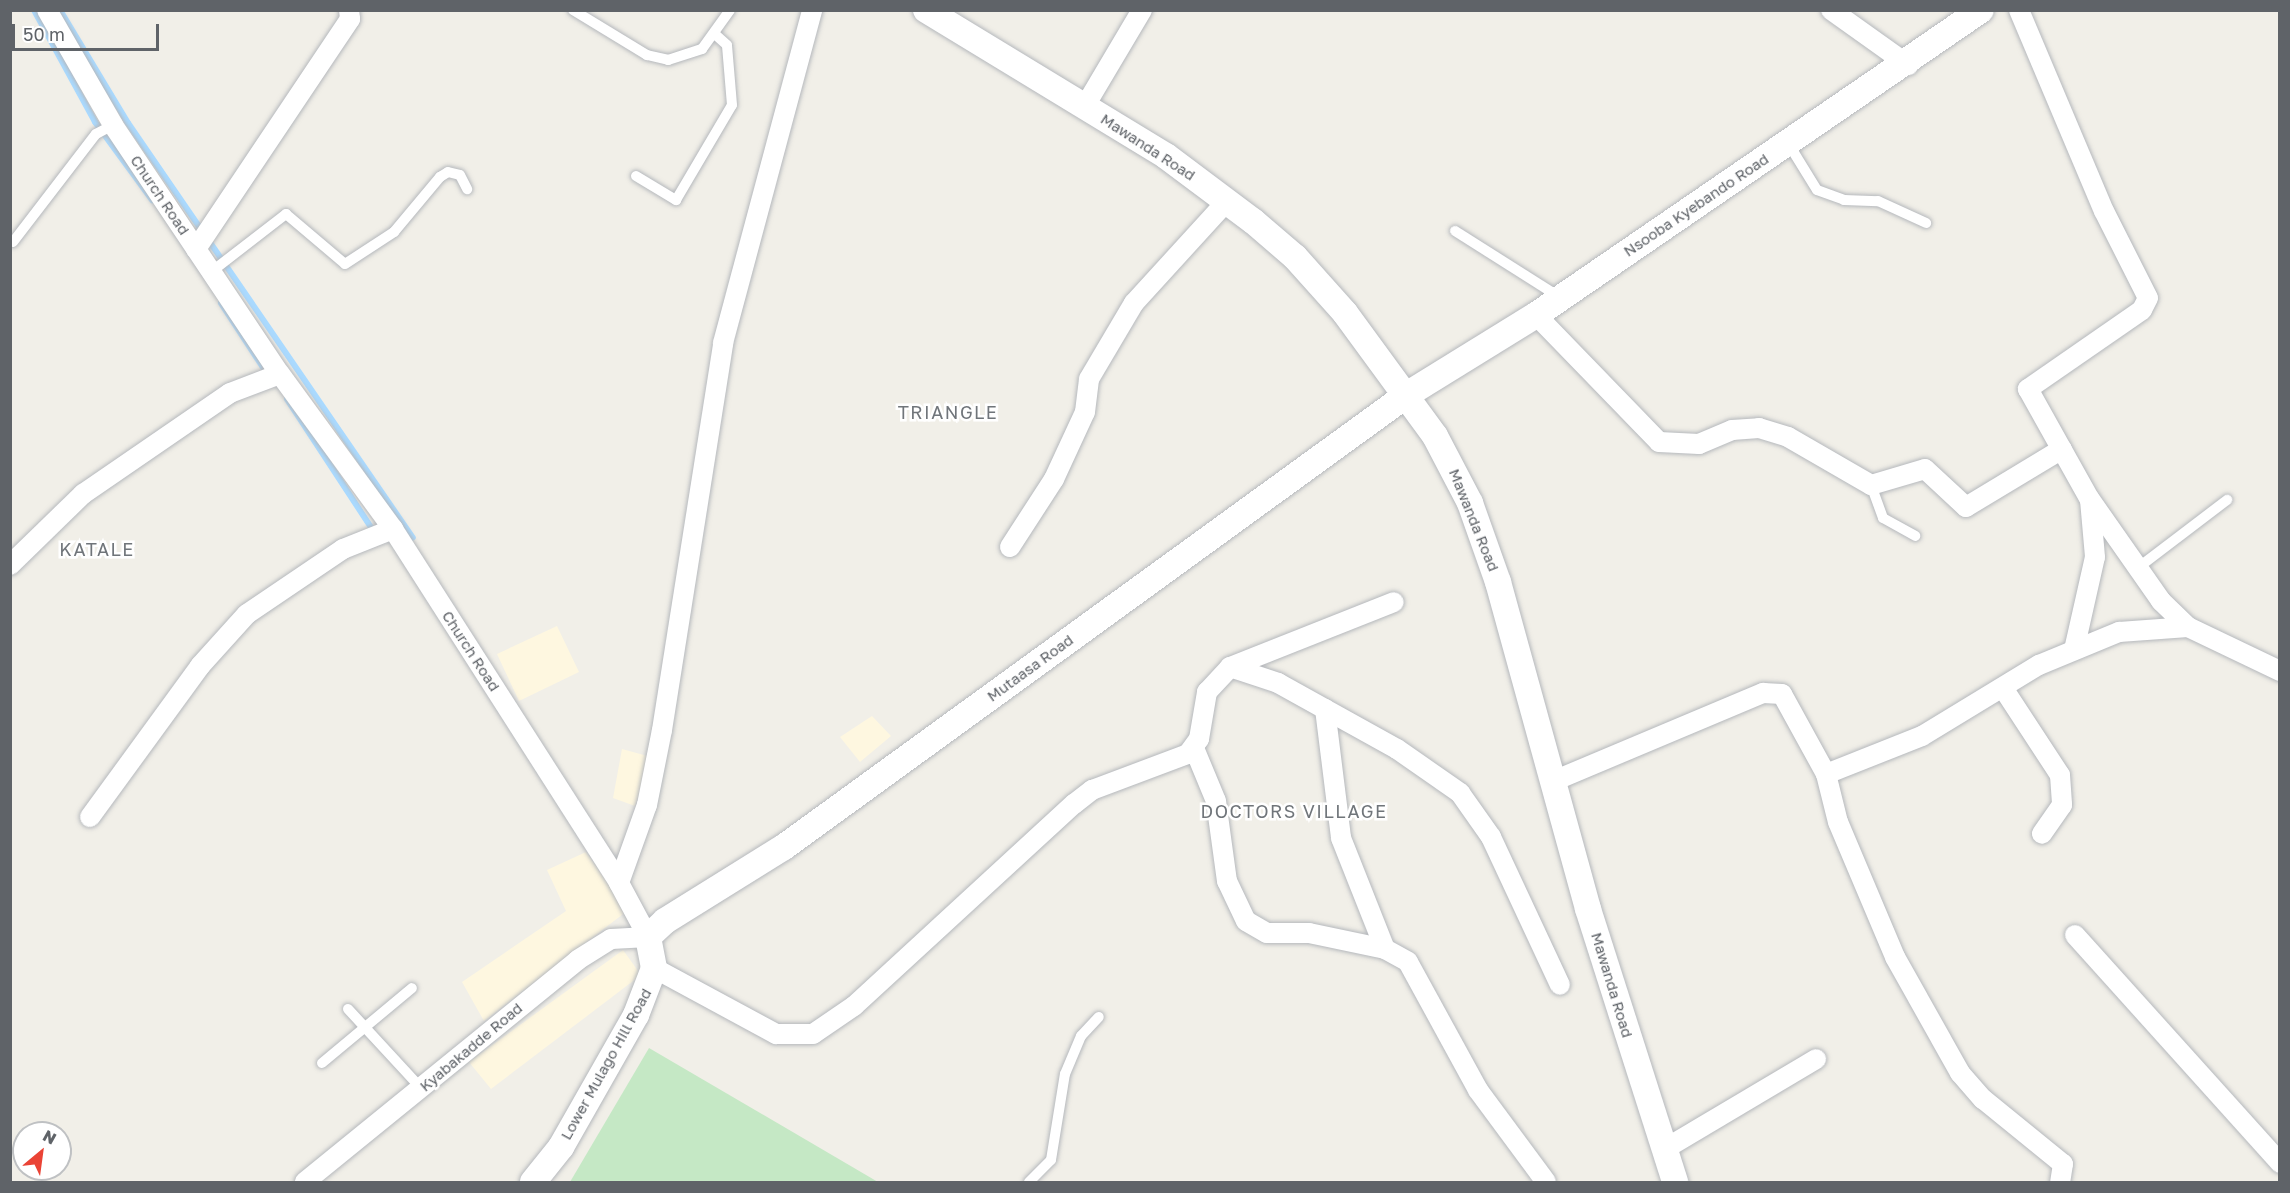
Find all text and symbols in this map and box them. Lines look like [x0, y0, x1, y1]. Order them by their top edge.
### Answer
scale bar [15, 12, 162, 50]
text: 50 m [23, 23, 65, 45]
street label: Mawanda Road [1097, 110, 1199, 184]
street label: Nsooba Kyebando Road [1620, 150, 1772, 260]
street label: Church Road [127, 152, 193, 238]
district label: TRIANGLE [898, 401, 998, 423]
street label: Mawanda Road [1445, 466, 1503, 574]
district label: KATALE [59, 538, 135, 560]
street label: Church Road [438, 607, 504, 695]
street label: Mutaasa Road [984, 631, 1076, 705]
district label: DOCTORS VILLAGE [1201, 800, 1387, 822]
street label: Mawanda Road [1587, 930, 1637, 1040]
street label: Lower Mulago Hill Road [557, 985, 655, 1143]
street label: Kyabakadde Road [416, 999, 526, 1095]
north arrow [12, 1121, 72, 1181]
text: N [40, 1125, 60, 1149]

